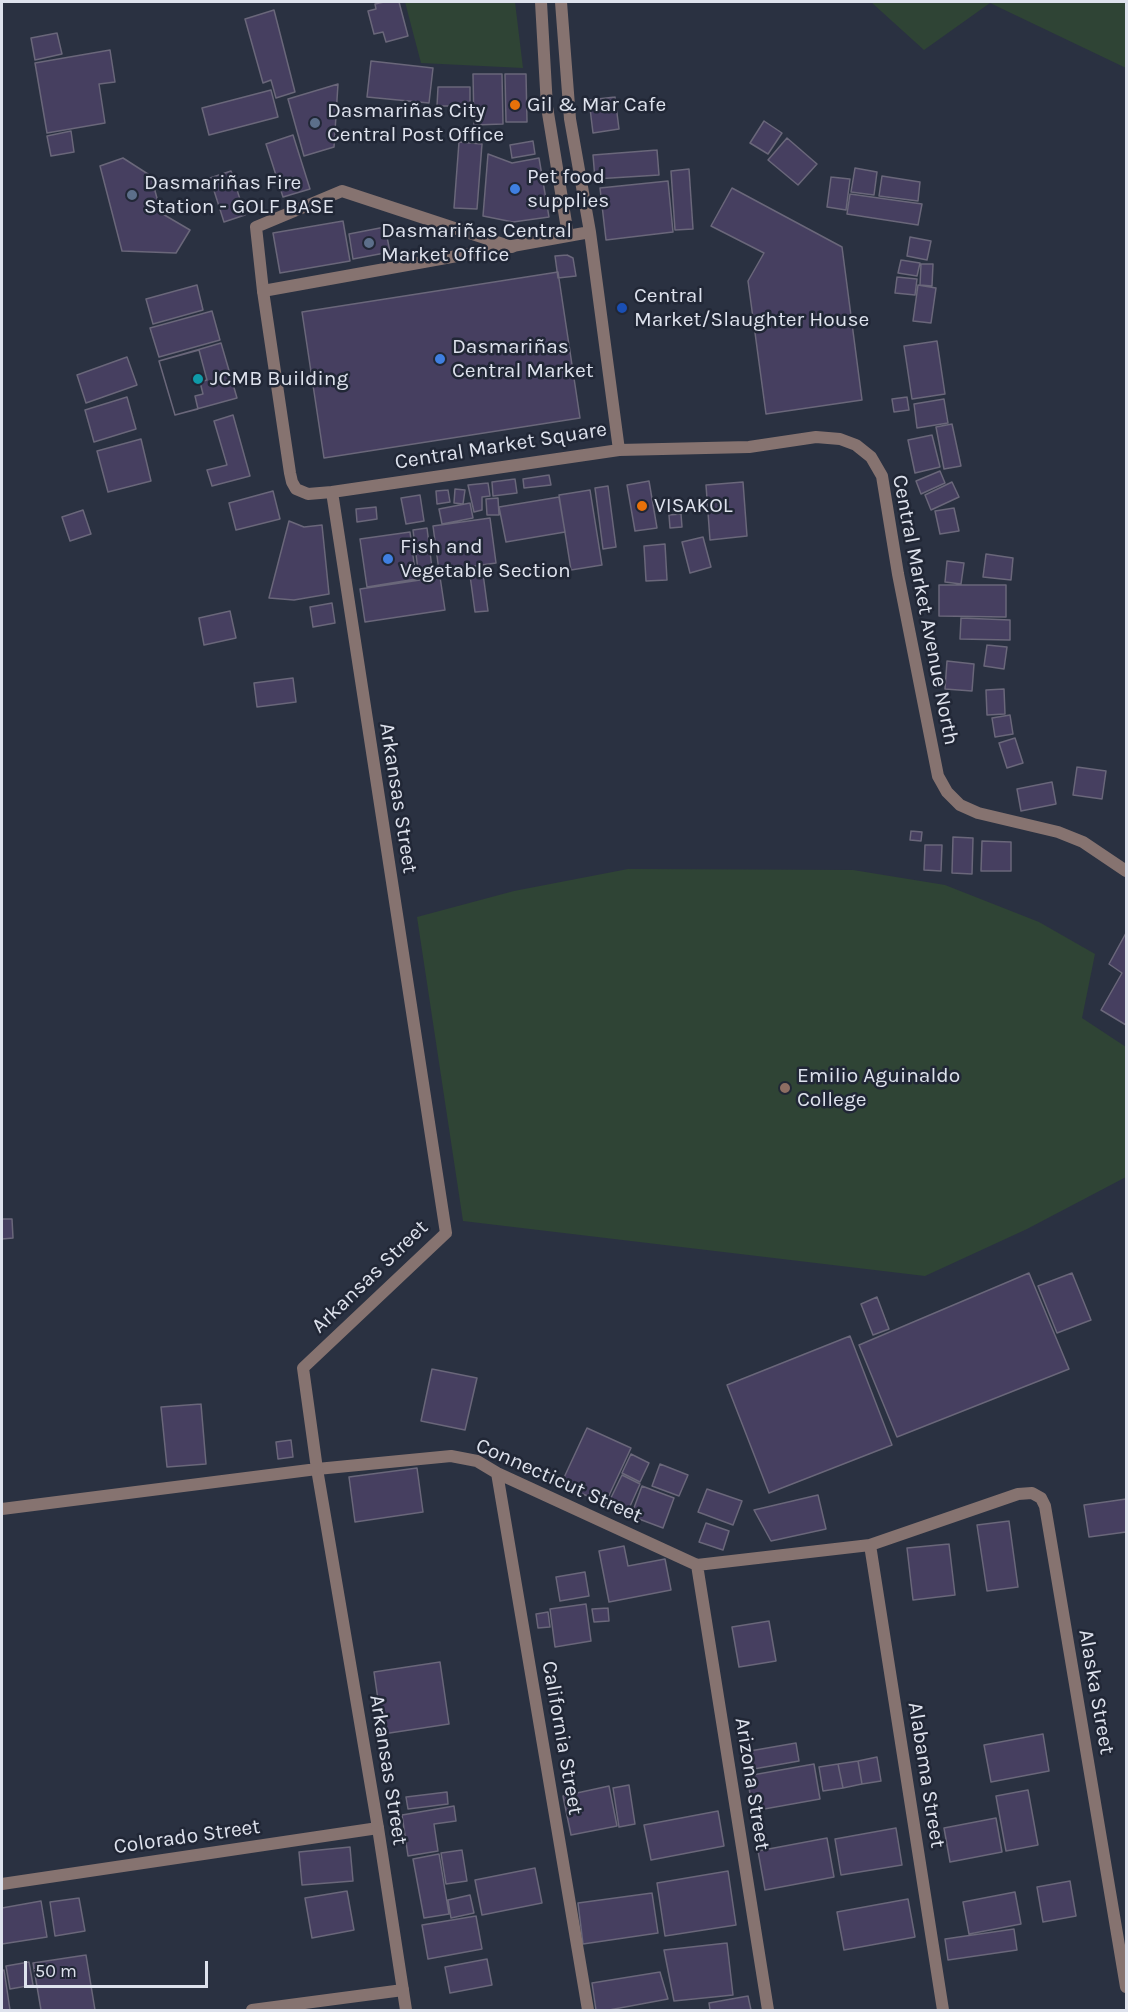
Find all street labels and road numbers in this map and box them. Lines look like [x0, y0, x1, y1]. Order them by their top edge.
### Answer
street label: Central Market Square [393, 417, 609, 475]
street label: Central Market Avenue North [886, 473, 964, 747]
street label: Arkansas Street [374, 721, 422, 875]
street label: Arkansas Street [307, 1215, 433, 1339]
street label: Connecticut Street [472, 1433, 646, 1529]
street label: Alaska Street [1073, 1627, 1119, 1757]
street label: California Street [536, 1659, 588, 1817]
street label: Arkansas Street [364, 1693, 412, 1847]
street label: Alabama Street [902, 1700, 950, 1850]
street label: Arizona Street [729, 1716, 775, 1852]
street label: Colorado Street [112, 1814, 262, 1860]

